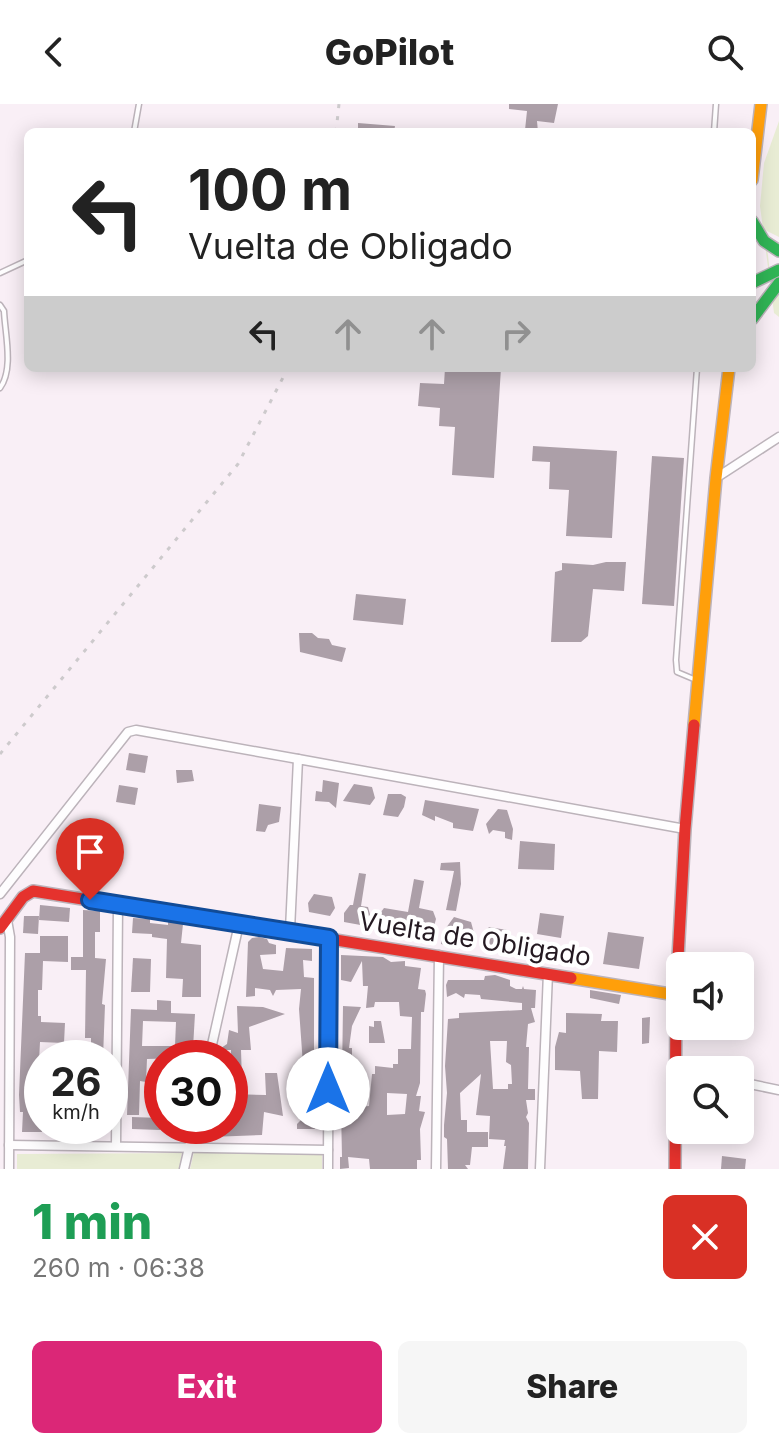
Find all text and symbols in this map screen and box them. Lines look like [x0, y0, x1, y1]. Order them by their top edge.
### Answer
icon: back [32, 30, 76, 74]
text: GoPilot [325, 30, 454, 74]
icon: search [703, 30, 747, 74]
text: 100 m [188, 156, 352, 224]
icon: left [56, 160, 160, 264]
text: Vuelta de Obligado [188, 224, 513, 268]
icon: left [242, 312, 286, 356]
icon: ahead [326, 312, 370, 356]
icon: ahead [410, 312, 454, 356]
icon: right [494, 312, 538, 356]
pin [56, 818, 124, 900]
icon: arrive [68, 830, 112, 874]
street label: Vuelta de Obligado [357, 905, 593, 972]
map controls [666, 952, 754, 1144]
button: sound [666, 952, 754, 1040]
speed limit sign: 30 [144, 1040, 248, 1144]
position arrow [286, 1047, 370, 1131]
button: search [666, 1056, 754, 1144]
text: 26 [50, 1057, 102, 1106]
text: km/h [52, 1100, 100, 1124]
text: 1 min [32, 1192, 152, 1251]
button: close [663, 1195, 747, 1279]
text: 260 m · 06:38 [32, 1252, 205, 1283]
button: Exit [32, 1341, 382, 1433]
button: Share [398, 1341, 747, 1433]

